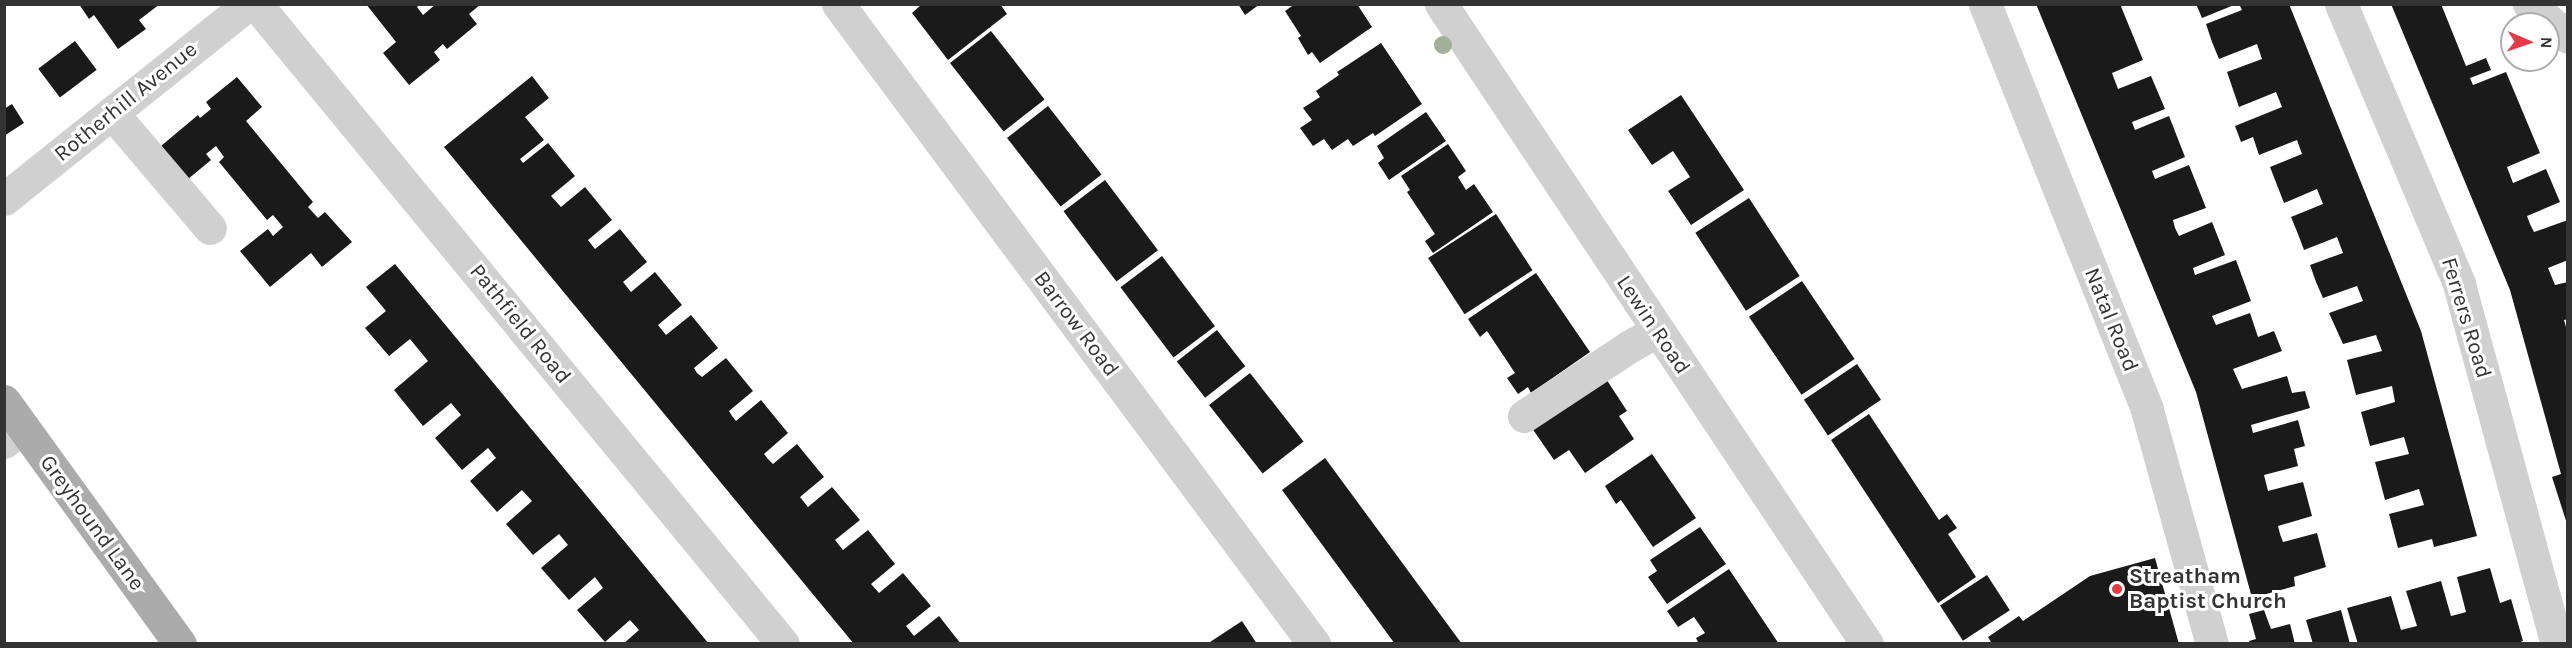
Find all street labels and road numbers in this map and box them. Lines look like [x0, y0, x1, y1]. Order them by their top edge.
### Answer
street label: Rotherhill Avenue [49, 36, 203, 168]
street label: Ferrers Road [2435, 254, 2497, 382]
street label: Pathfield Road [464, 259, 576, 389]
street label: Natal Road [2078, 264, 2144, 376]
street label: Barrow Road [1028, 266, 1124, 382]
street label: Lewin Road [1610, 271, 1696, 379]
street label: Greyhound Lane [34, 450, 150, 596]

